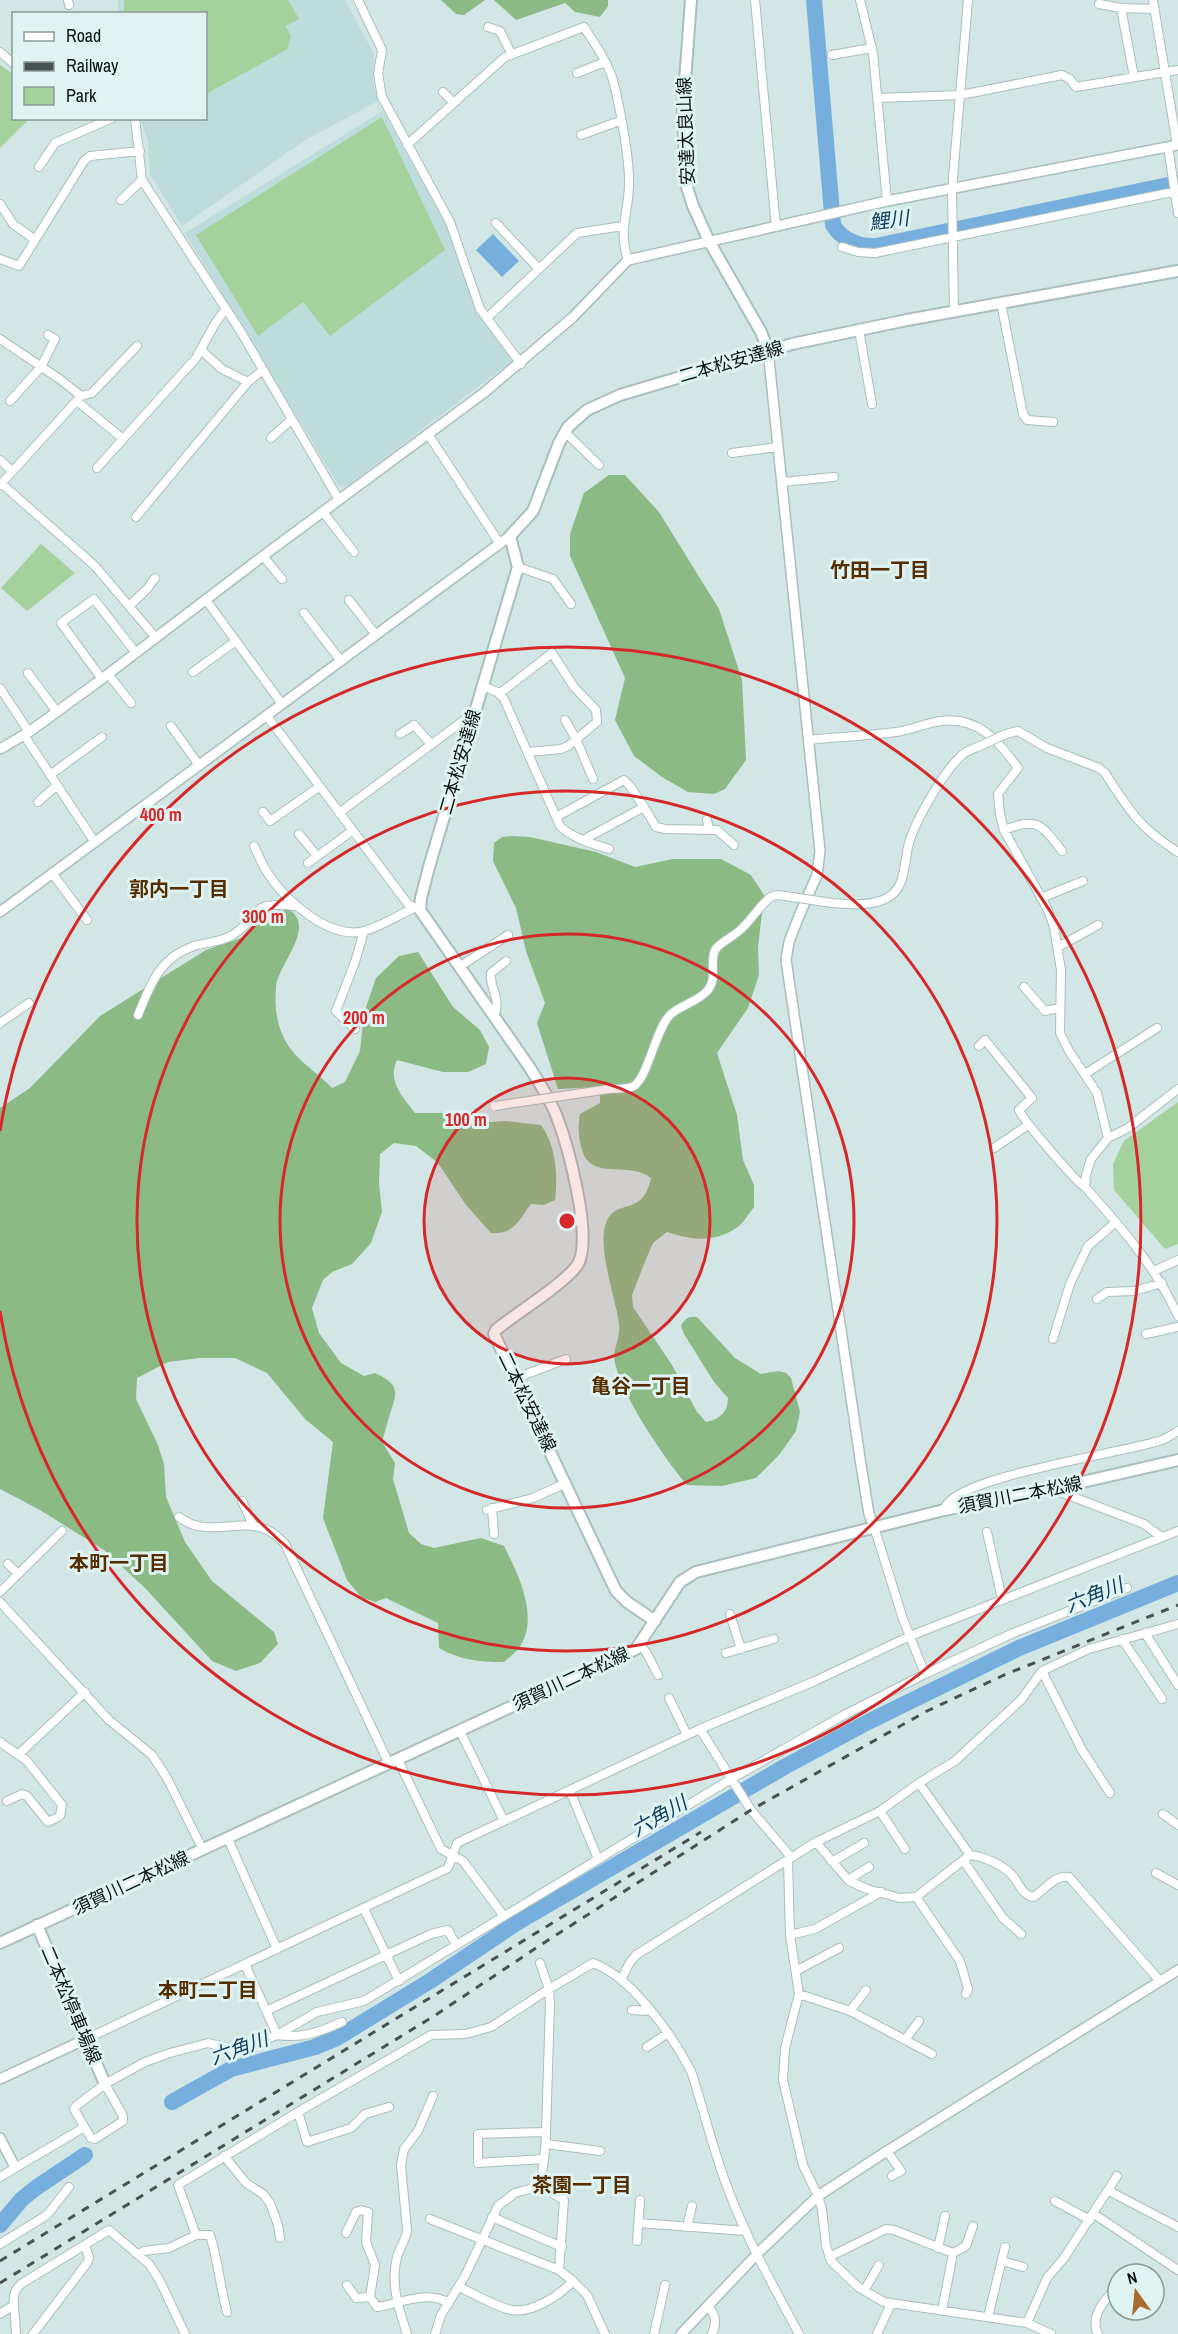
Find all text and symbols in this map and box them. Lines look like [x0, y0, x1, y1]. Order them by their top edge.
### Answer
legend [12, 12, 207, 120]
text: Road [66, 23, 101, 48]
text: Railway [66, 53, 119, 78]
street label: 安達太良山線 [671, 77, 700, 185]
text: Park [66, 83, 97, 108]
water label: 鯉川 [867, 203, 912, 235]
street label: 二本松安達線 [676, 335, 786, 388]
district label: 竹田一丁目 [830, 556, 930, 583]
street label: 二本松安達線 [433, 707, 486, 817]
text: 400 m [140, 802, 182, 827]
district label: 郭内一丁目 [129, 875, 229, 902]
text: 300 m [242, 904, 284, 929]
text: 200 m [343, 1005, 385, 1030]
text: 100 m [445, 1107, 487, 1132]
centre of rings [557, 1211, 577, 1231]
street label: 二本松安達線 [493, 1348, 562, 1456]
district label: 亀谷一丁目 [591, 1372, 691, 1399]
street label: 須賀川二本松線 [956, 1470, 1084, 1519]
district label: 本町一丁目 [69, 1549, 169, 1576]
water label: 六角川 [1061, 1570, 1129, 1618]
street label: 須賀川二本松線 [508, 1641, 633, 1717]
water label: 六角川 [626, 1788, 693, 1842]
street label: 須賀川二本松線 [68, 1845, 193, 1921]
street label: 二本松停車場線 [35, 1942, 108, 2068]
district label: 本町二丁目 [158, 1976, 258, 2003]
water label: 六角川 [206, 2024, 274, 2070]
district label: 茶園一丁目 [532, 2171, 632, 2198]
north arrow [1106, 2262, 1166, 2322]
text: N [1125, 2266, 1140, 2289]

